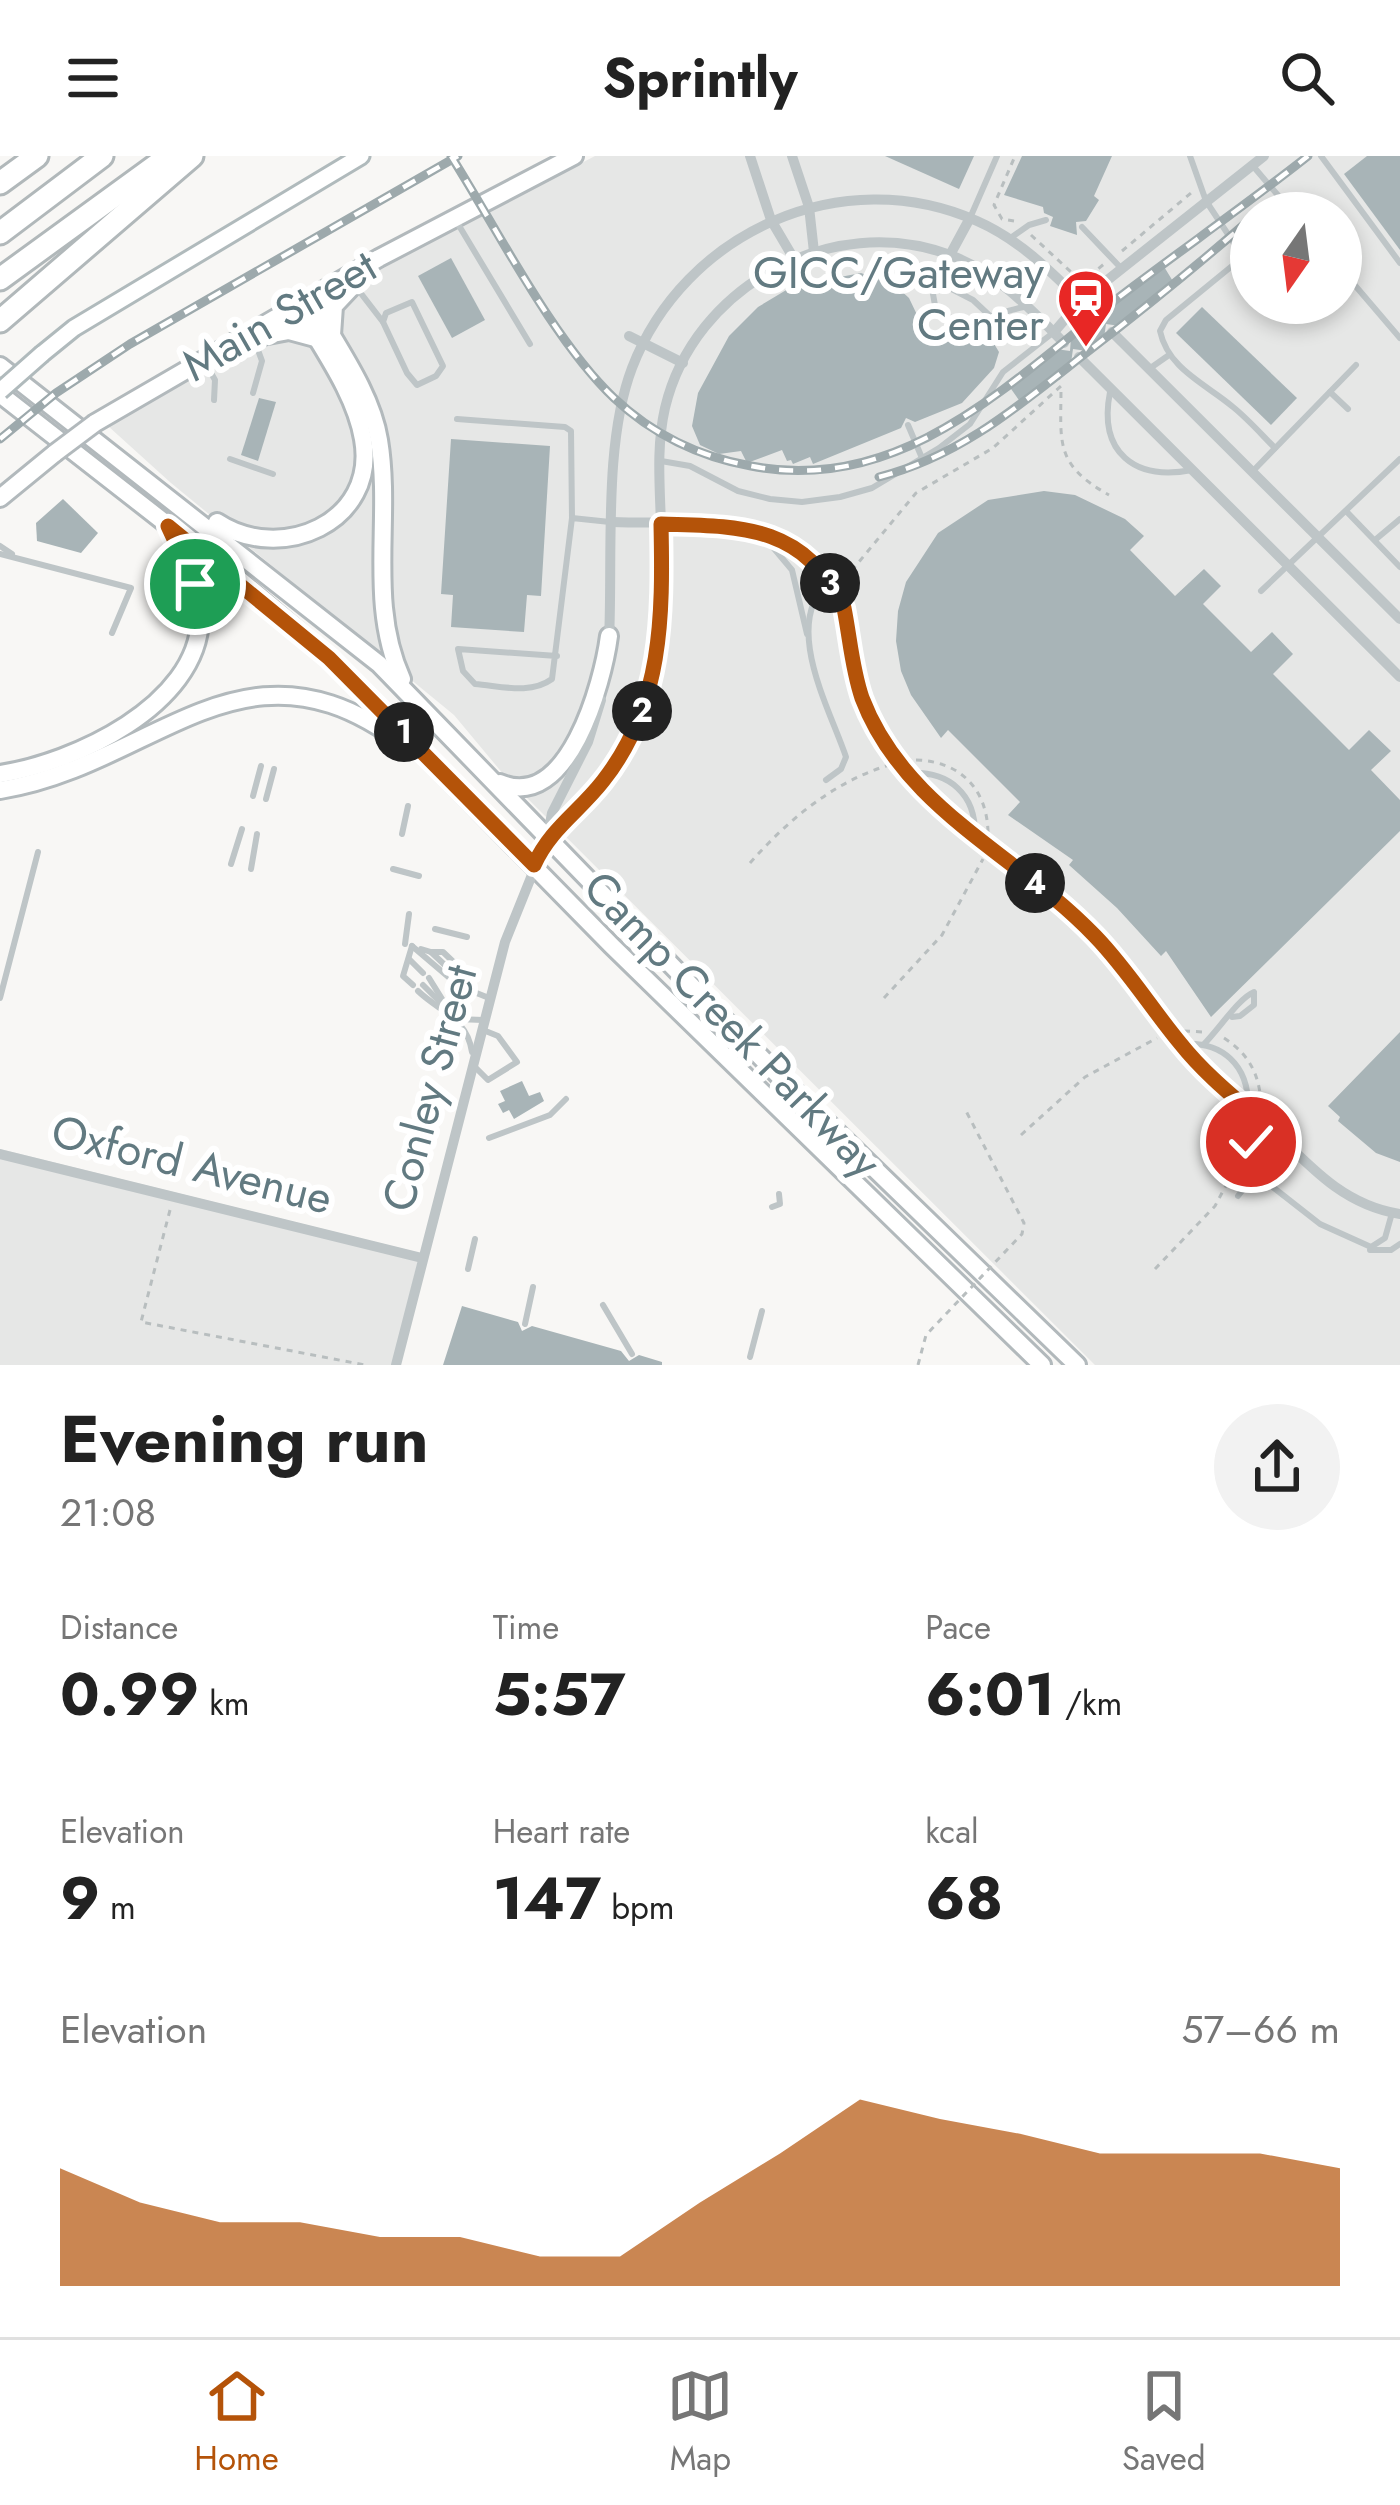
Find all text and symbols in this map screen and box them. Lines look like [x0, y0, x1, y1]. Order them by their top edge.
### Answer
text: Sprintly [602, 39, 798, 117]
icon: menu [60, 45, 126, 111]
icon: search [1274, 45, 1340, 111]
north arrow [1230, 192, 1362, 324]
map controls [1230, 192, 1362, 324]
street label: Main Street [170, 234, 388, 397]
place label: GICC/Gateway Center [753, 240, 1045, 357]
station icon: GICC/Gateway Center [1055, 267, 1117, 349]
pin [144, 533, 246, 635]
icon: arrive [162, 551, 228, 617]
pin: 3 [800, 553, 860, 613]
text: 3 [820, 559, 840, 606]
pin: 2 [612, 681, 672, 741]
text: 2 [631, 687, 653, 734]
pin: 1 [374, 702, 434, 762]
text: 1 [396, 708, 412, 755]
pin: 4 [1005, 853, 1065, 913]
street label: Camp Creek Parkway [569, 856, 897, 1193]
text: 4 [1023, 859, 1047, 906]
street label: Conley Street [365, 958, 494, 1219]
pin [1200, 1091, 1302, 1193]
street label: Oxford Avenue [45, 1098, 339, 1231]
icon: check [1218, 1109, 1284, 1175]
text: Evening run [60, 1391, 429, 1487]
button: share [1214, 1404, 1340, 1530]
text: 21:08 [60, 1484, 156, 1541]
text: Distance [60, 1604, 178, 1651]
text: Time [493, 1604, 559, 1651]
text: Pace [925, 1604, 991, 1651]
text: 0.99 [60, 1651, 199, 1738]
text: 5:57 [493, 1651, 626, 1738]
text: 6:01 [925, 1651, 1055, 1738]
text: km [199, 1680, 250, 1727]
text: /km [1055, 1680, 1122, 1727]
text: Elevation [60, 1808, 184, 1855]
text: Heart rate [493, 1808, 630, 1855]
text: kcal [925, 1808, 979, 1855]
text: 9 [60, 1855, 100, 1942]
text: 147 [493, 1855, 601, 1942]
text: 68 [925, 1855, 1003, 1942]
text: m [100, 1884, 136, 1931]
text: bpm [601, 1884, 675, 1931]
text: Elevation [60, 2001, 207, 2058]
text: 57–66 m [1182, 2001, 1340, 2058]
tab: Home [194, 2363, 279, 2482]
tab: Map [667, 2363, 733, 2482]
tab: Saved [1122, 2363, 1206, 2482]

